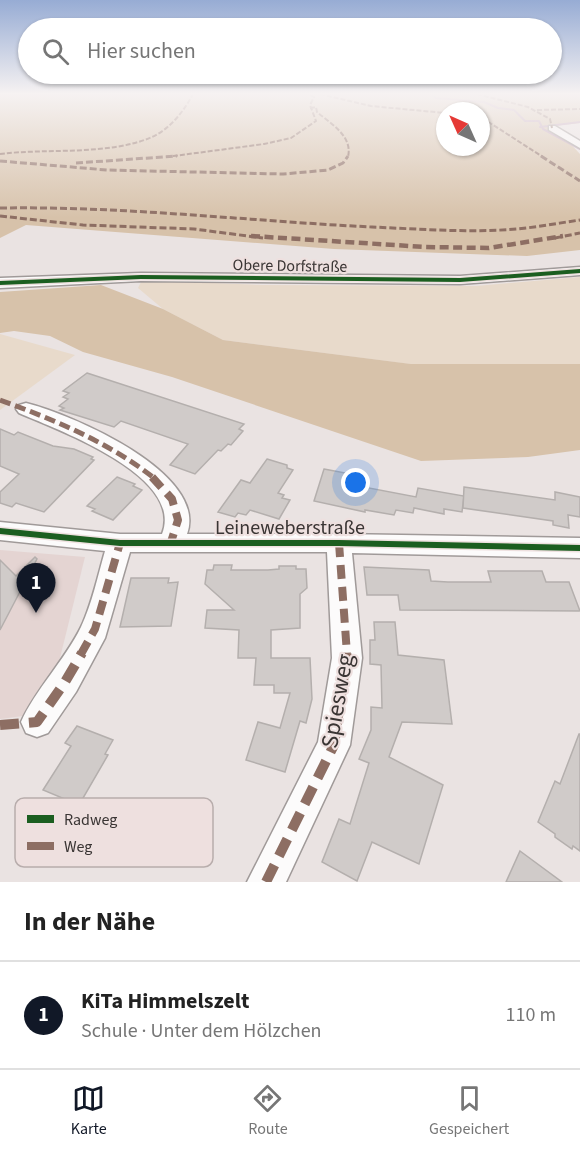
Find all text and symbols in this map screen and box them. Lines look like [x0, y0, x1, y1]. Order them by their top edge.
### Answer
search box [18, 18, 562, 84]
icon: search [39, 35, 72, 68]
text: Hier suchen [87, 35, 196, 67]
north arrow [436, 102, 490, 156]
street label: Obere Dorfstraße [232, 254, 348, 278]
your location [341, 468, 370, 497]
street label: Leineweberstraße [215, 514, 365, 542]
pin: 1 [16, 564, 56, 613]
street label: Spiesweg [312, 651, 363, 751]
legend [15, 798, 213, 867]
text: Radweg [64, 809, 117, 831]
text: Weg [64, 836, 92, 858]
text: In der Nähe [24, 903, 155, 940]
text: KiTa Himmelszelt [81, 985, 249, 1017]
text: 1 [38, 1001, 49, 1029]
text: 110 m [506, 1001, 556, 1029]
text: Schule · Unter dem Hölzchen [81, 1017, 322, 1045]
tab: Karte [71, 1082, 107, 1140]
tab: Route [248, 1082, 288, 1140]
tab: Gespeichert [429, 1082, 509, 1140]

